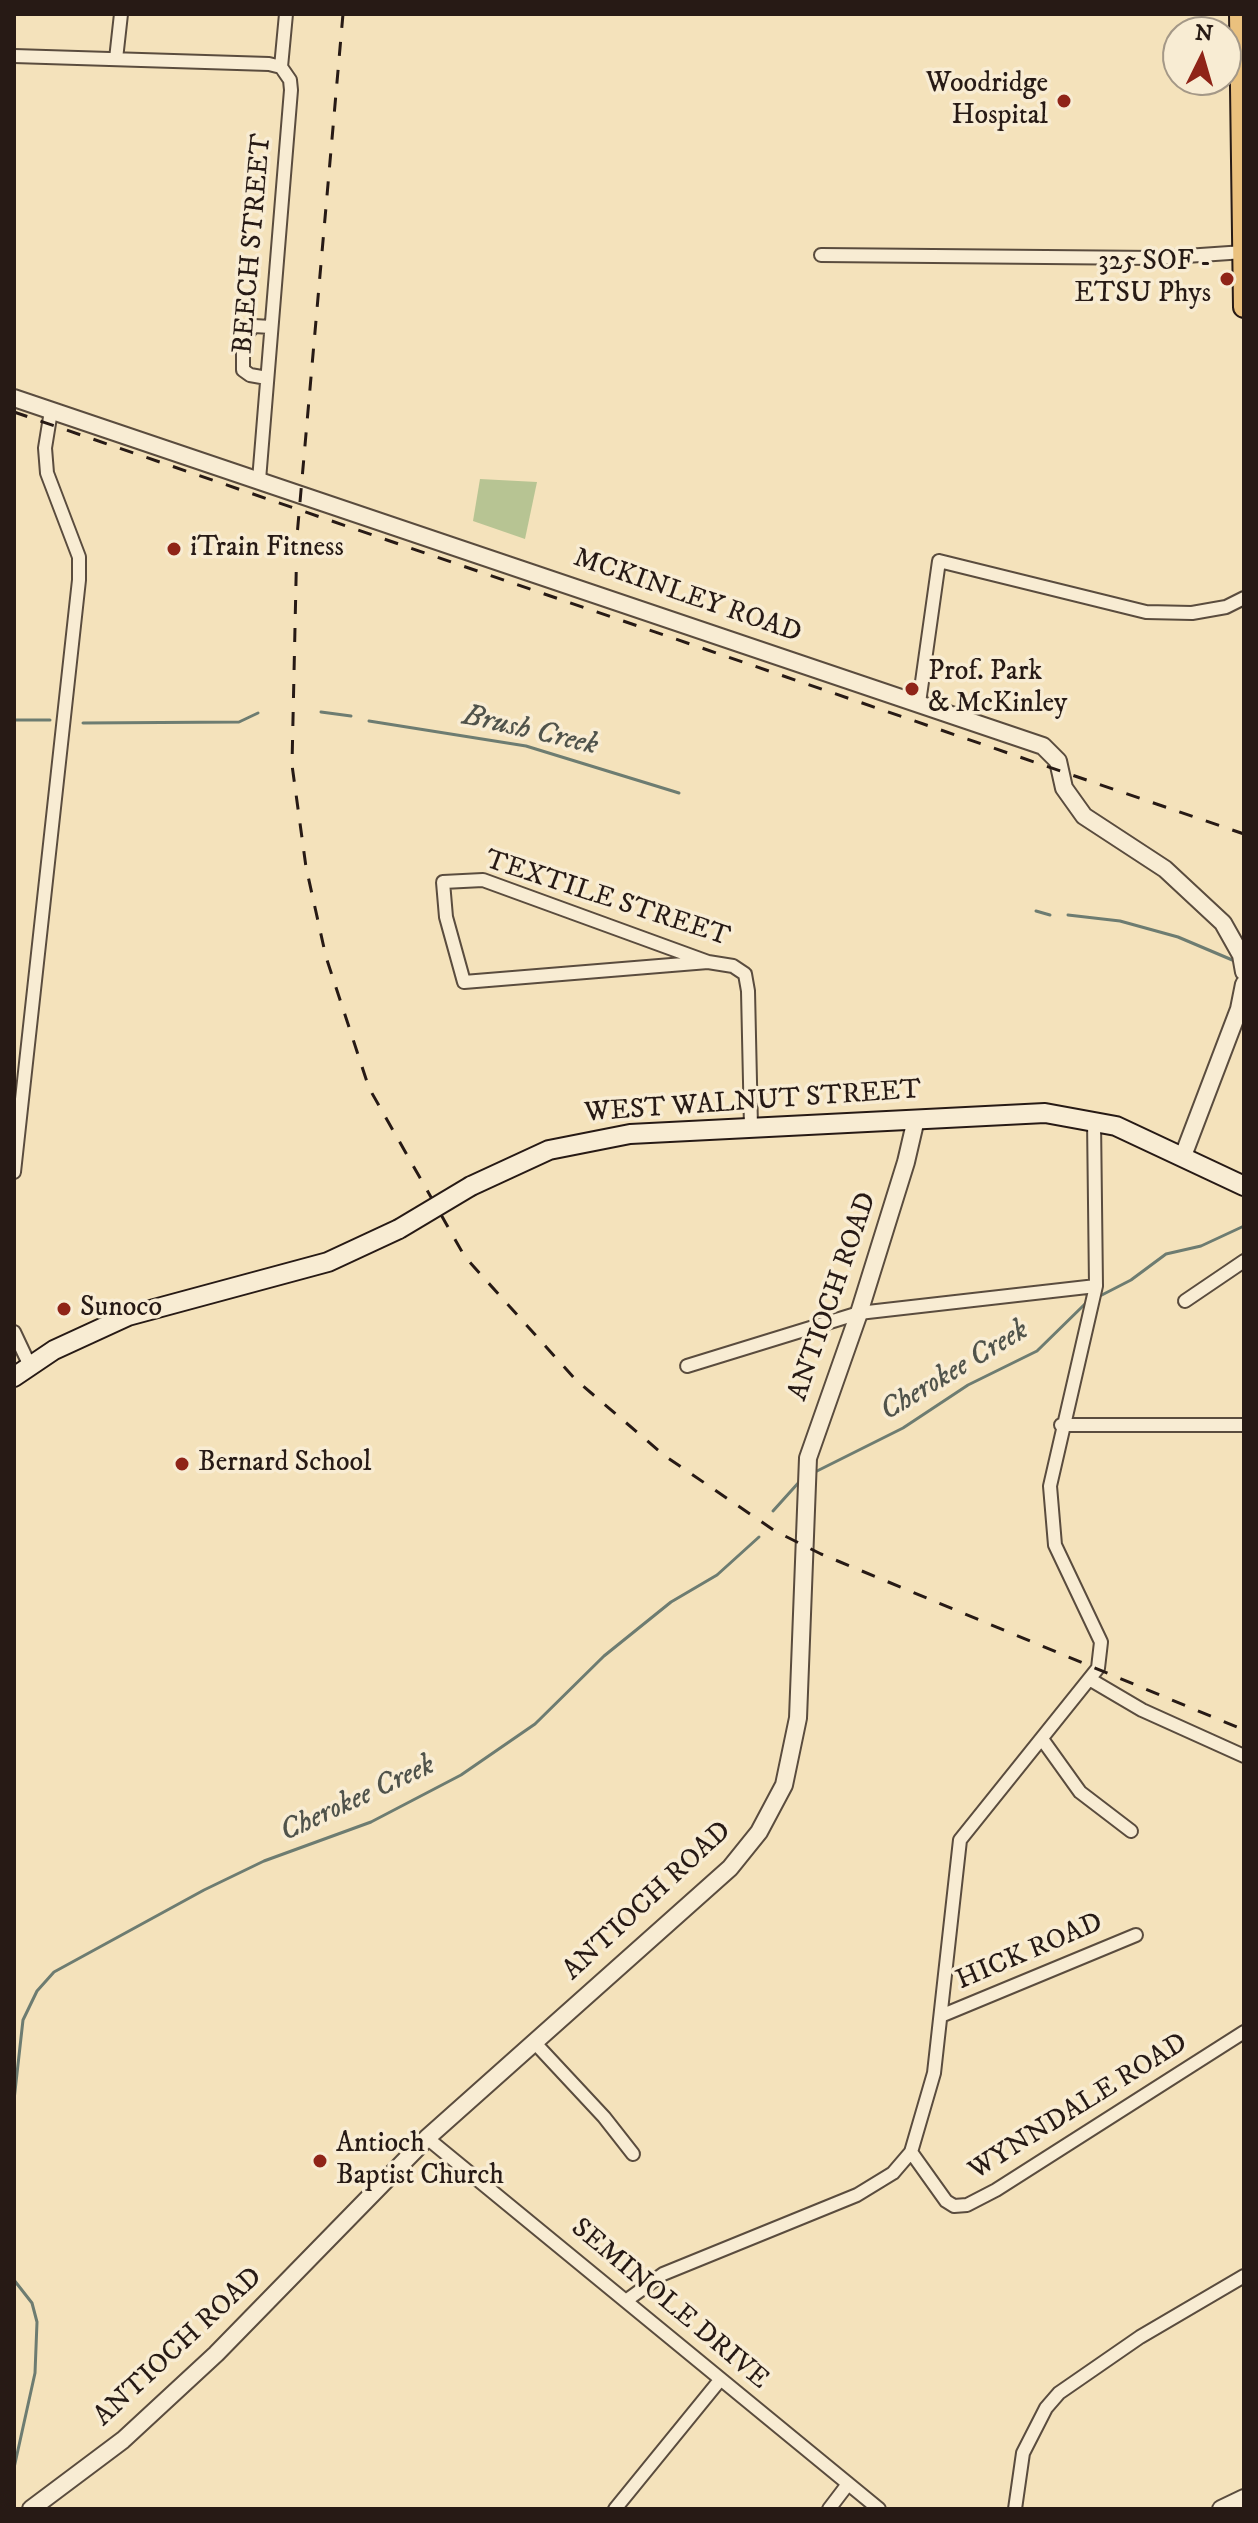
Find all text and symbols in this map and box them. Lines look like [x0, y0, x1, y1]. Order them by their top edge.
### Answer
north arrow [1162, 16, 1242, 96]
text: N [1194, 19, 1214, 48]
place label: Woodridge Hospital [926, 68, 1048, 134]
marker: Woodridge Hospital [1055, 92, 1073, 110]
street label: BEECH STREET [228, 133, 280, 355]
place label: 325 SOF - ETSU Phys [1074, 246, 1211, 312]
marker: 325 SOF - ETSU Phys [1218, 270, 1236, 288]
place label: iTrain Fitness [190, 532, 344, 566]
marker: iTrain Fitness [165, 540, 183, 558]
street label: MCKINLEY ROAD [569, 542, 805, 652]
place label: Prof. Park & McKinley [928, 656, 1067, 722]
marker: Prof. Park & McKinley [903, 680, 921, 698]
water label: Brush Creek [459, 699, 601, 765]
street label: TEXTILE STREET [480, 845, 734, 955]
street label: WEST WALNUT STREET [584, 1074, 922, 1132]
street label: ANTIOCH ROAD [783, 1188, 885, 1406]
place label: Sunoco [80, 1292, 162, 1326]
marker: Sunoco [55, 1300, 73, 1318]
water label: Cherokee Creek [874, 1314, 1036, 1430]
place label: Bernard School [198, 1447, 371, 1481]
marker: Bernard School [173, 1455, 191, 1473]
water label: Cherokee Creek [275, 1748, 441, 1852]
street label: ANTIOCH ROAD [557, 1815, 739, 1989]
street label: HICK ROAD [952, 1907, 1108, 1999]
street label: WYNNDALE ROAD [964, 2027, 1194, 2189]
place label: Antioch Baptist Church [336, 2128, 504, 2194]
marker: Antioch Baptist Church [311, 2152, 329, 2170]
street label: SEMINOLE DRIVE [563, 2212, 775, 2398]
street label: ANTIOCH ROAD [88, 2261, 270, 2435]

